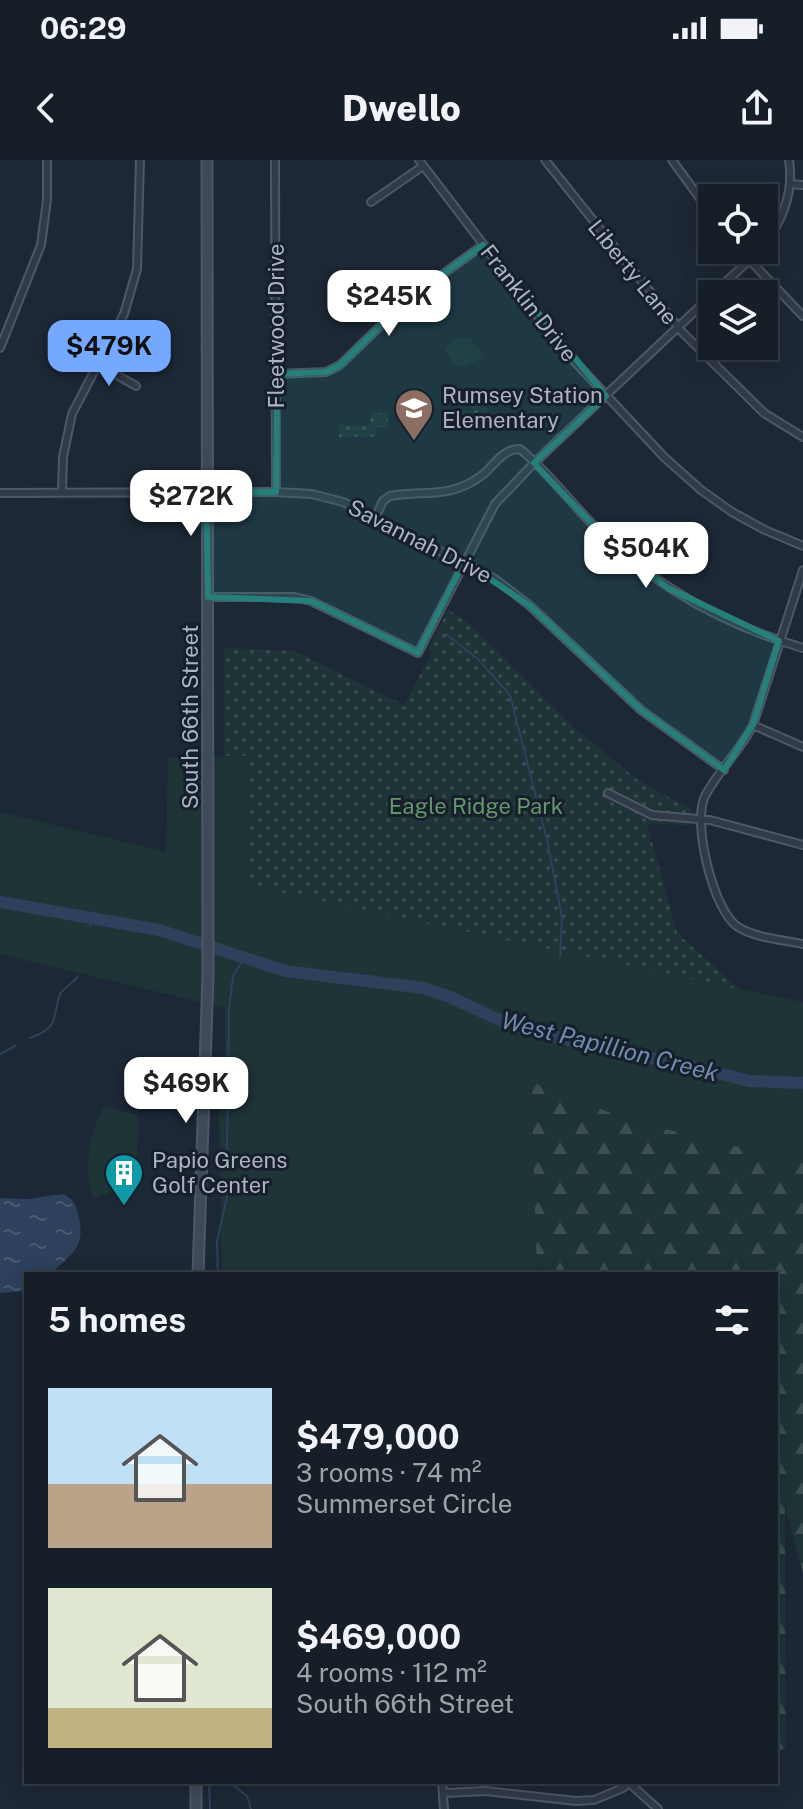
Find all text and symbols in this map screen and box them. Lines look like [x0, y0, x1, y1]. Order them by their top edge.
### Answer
text: 06:29 [40, 10, 127, 46]
icon: back [24, 86, 68, 130]
icon: share [735, 86, 779, 130]
text: Dwello [342, 87, 461, 129]
map controls [698, 184, 778, 360]
button: locate [698, 184, 778, 264]
street label: Liberty Lane [583, 214, 683, 330]
street label: Franklin Drive [475, 239, 583, 367]
street label: Fleetwood Drive [263, 243, 289, 409]
pin: $245K [333, 270, 445, 338]
text: $245K [345, 280, 433, 311]
button: layers [698, 280, 778, 360]
pin: $479K [53, 320, 165, 388]
text: $479K [66, 330, 152, 361]
place label: Rumsey Station Elementary [442, 382, 603, 433]
school or university icon: Rumsey Station Elementary [393, 387, 435, 442]
pin: $272K [135, 470, 247, 538]
text: $272K [148, 480, 234, 511]
street label: Savannah Drive [344, 494, 496, 588]
pin: $504K [590, 522, 702, 590]
text: $504K [602, 532, 690, 563]
street label: South 66th Street [177, 625, 203, 809]
park label: Eagle Ridge Park [389, 793, 563, 819]
water label: West Papillion Creek [499, 1005, 721, 1087]
pin: $469K [130, 1057, 242, 1125]
text: $469K [142, 1067, 230, 1098]
place label: Papio Greens Golf Center [152, 1147, 287, 1198]
building icon: Papio Greens Golf Center [103, 1152, 145, 1207]
icon: filters [710, 1298, 754, 1342]
text: 5 homes [48, 1300, 186, 1340]
text: $479,000 [296, 1417, 460, 1457]
icon: home [112, 1420, 208, 1516]
text: 3 rooms · 74 m² [296, 1457, 482, 1488]
text: Summerset Circle [296, 1488, 513, 1519]
text: $469,000 [296, 1617, 461, 1657]
icon: home [112, 1620, 208, 1716]
text: 4 rooms · 112 m² [296, 1657, 487, 1688]
text: South 66th Street [296, 1688, 514, 1719]

